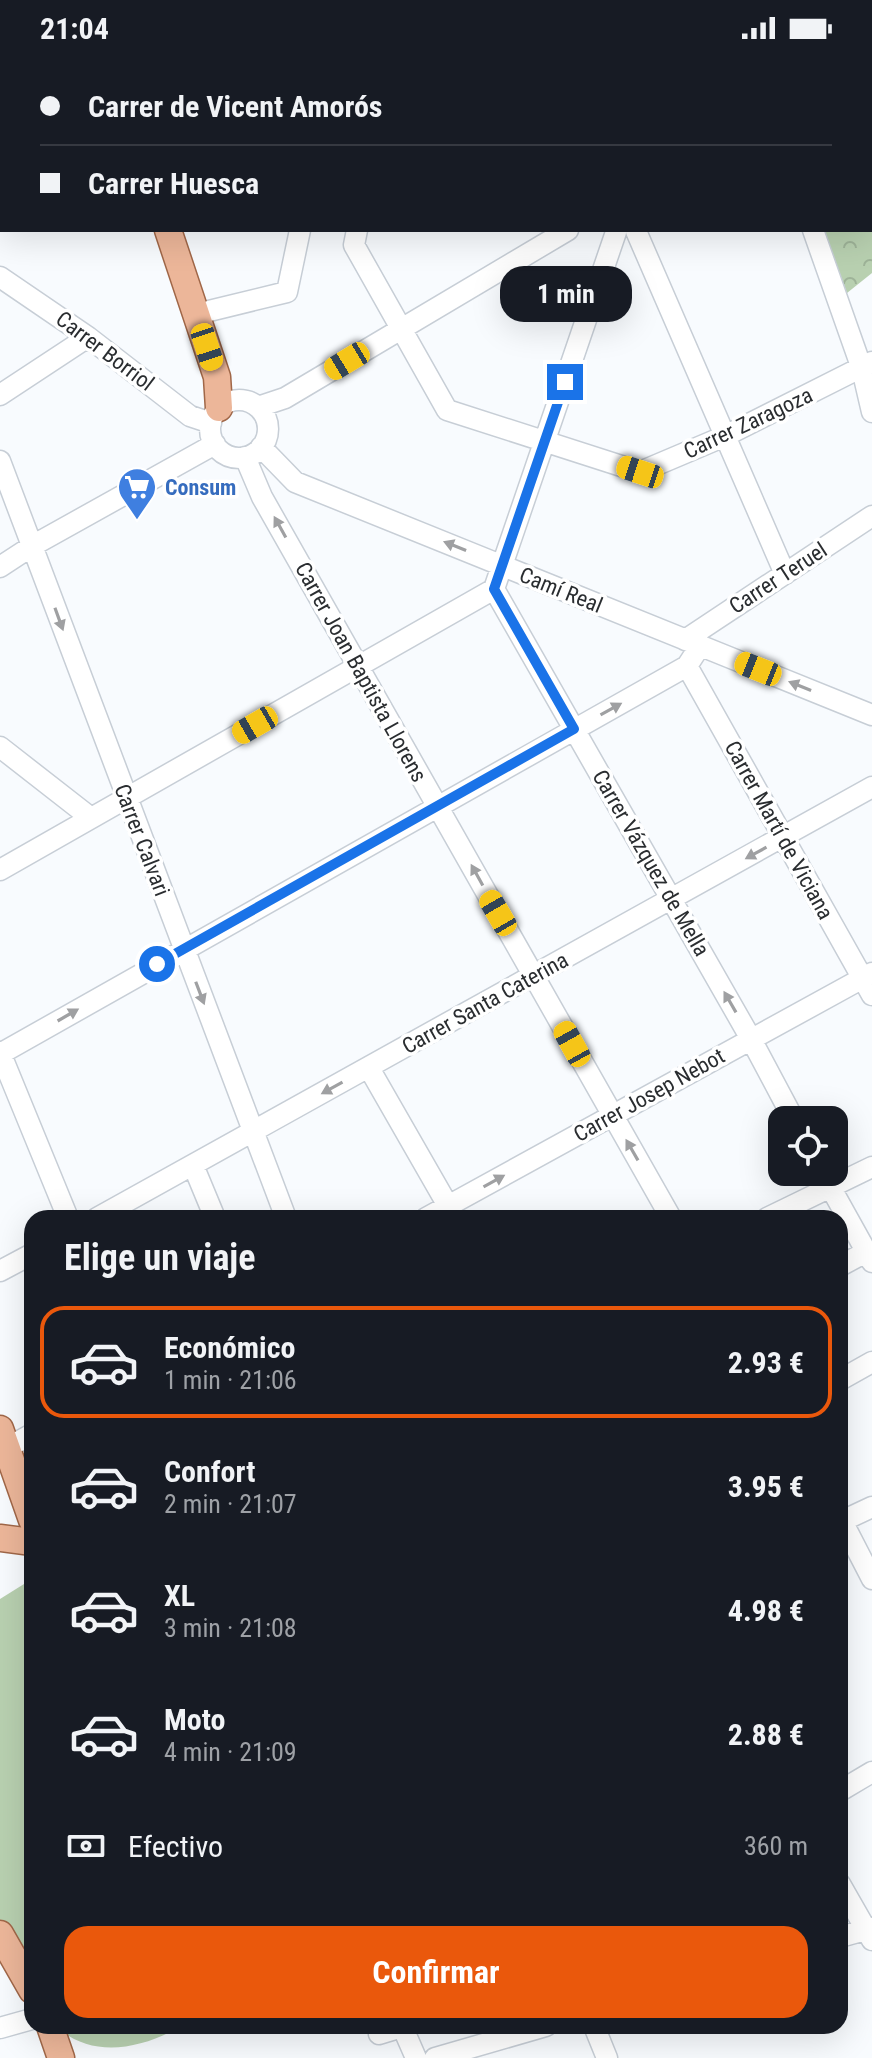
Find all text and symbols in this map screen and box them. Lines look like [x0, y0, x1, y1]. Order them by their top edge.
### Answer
text: 21:04 [40, 11, 109, 46]
text: Carrer de Vicent Amorós [88, 89, 382, 124]
text: Carrer Huesca [88, 166, 259, 201]
callout: 1 min [499, 266, 631, 322]
text: 1 min [537, 279, 595, 309]
street label: Carrer Borriol [51, 306, 159, 396]
car [188, 320, 226, 374]
car [320, 338, 374, 384]
route end [547, 364, 583, 400]
street label: Carrer Zaragoza [680, 382, 816, 464]
car [613, 453, 667, 491]
supermarket icon: Consum [116, 466, 158, 521]
place label: Consum [165, 475, 236, 500]
one-way arrow [273, 516, 287, 538]
street label: Carrer Teruel [725, 537, 831, 619]
one-way arrow [443, 540, 467, 553]
street label: Carrer Joan Baptista Llorens [290, 558, 432, 786]
street label: Camí Real [516, 562, 606, 618]
one-way arrow [53, 607, 66, 631]
car [731, 649, 785, 689]
one-way arrow [788, 679, 812, 692]
one-way arrow [600, 702, 622, 716]
car [228, 703, 282, 747]
street label: Carrer Martí de Viciana [720, 736, 838, 924]
street label: Carrer Vázquez de Mella [588, 766, 714, 960]
street label: Carrer Calvari [109, 780, 175, 900]
one-way arrow [744, 846, 767, 860]
one-way arrow [470, 864, 484, 886]
car [476, 886, 520, 940]
route start [139, 946, 175, 982]
street label: Carrer Santa Caterina [398, 947, 572, 1059]
one-way arrow [194, 981, 207, 1005]
one-way arrow [723, 991, 737, 1013]
one-way arrow [57, 1008, 79, 1022]
car [550, 1017, 594, 1071]
street label: Carrer Josep Nebot [569, 1043, 729, 1147]
one-way arrow [321, 1080, 343, 1094]
map controls [768, 1106, 848, 1186]
button: locate [768, 1106, 848, 1186]
one-way arrow [625, 1139, 639, 1161]
one-way arrow [483, 1174, 505, 1188]
text: Elige un viaje [64, 1237, 255, 1279]
icon: car [68, 1326, 140, 1398]
text: Económico [164, 1330, 295, 1365]
text: 2.93 € [728, 1345, 804, 1380]
text: 1 min · 21:06 [164, 1365, 297, 1395]
icon: car [68, 1450, 140, 1522]
text: Confort [164, 1454, 255, 1489]
text: 3.95 € [728, 1469, 804, 1504]
text: 2 min · 21:07 [164, 1489, 297, 1519]
icon: car [68, 1574, 140, 1646]
text: XL [164, 1578, 195, 1613]
text: 4.98 € [728, 1593, 804, 1628]
text: 3 min · 21:08 [164, 1613, 297, 1643]
icon: car [68, 1698, 140, 1770]
text: Moto [164, 1702, 225, 1737]
text: 2.88 € [728, 1717, 804, 1752]
text: 4 min · 21:09 [164, 1737, 297, 1767]
icon: cash [64, 1824, 108, 1868]
text: Efectivo [128, 1829, 223, 1864]
text: 360 m [744, 1831, 808, 1861]
button: Confirmar [64, 1926, 808, 2018]

